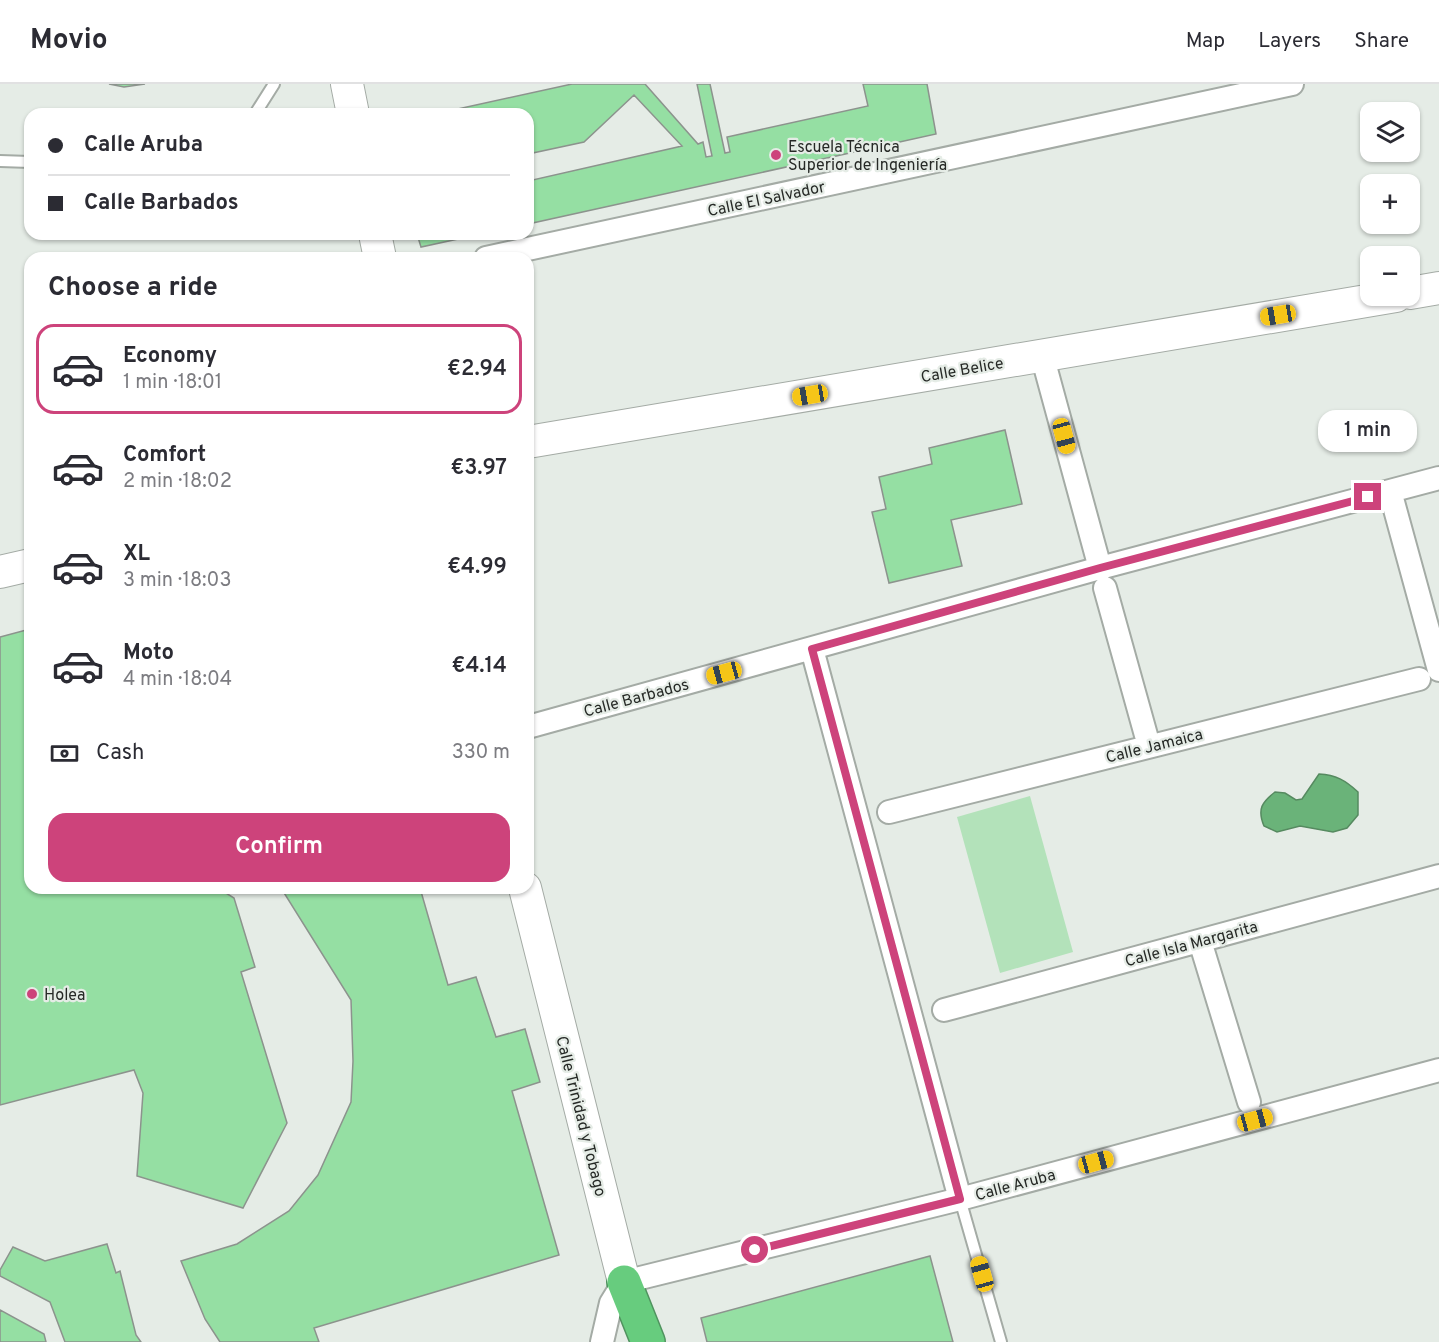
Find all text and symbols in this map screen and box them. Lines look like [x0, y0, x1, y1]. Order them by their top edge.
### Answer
text: Movio [30, 23, 108, 59]
text: Map [1186, 28, 1225, 55]
text: Layers [1258, 28, 1321, 55]
text: Share [1354, 28, 1409, 55]
map controls [1360, 102, 1420, 306]
button: layers [1360, 102, 1420, 162]
text: Calle Aruba [84, 132, 203, 159]
place label: Escuela Técnica Superior de Ingeniería [788, 138, 947, 176]
marker: Escuela Técnica Superior de Ingeniería [769, 148, 783, 162]
button: + [1360, 174, 1420, 234]
street label: Calle El Salvador [706, 178, 827, 222]
text: Calle Barbados [84, 190, 239, 217]
button: − [1360, 246, 1420, 306]
text: Choose a ride [48, 271, 218, 305]
car [1259, 303, 1297, 327]
icon: car [51, 342, 105, 396]
text: Economy [123, 343, 217, 370]
street label: Calle Belice [919, 354, 1005, 388]
text: €2.94 [447, 356, 507, 383]
text: 1 min · 18:01 [123, 370, 222, 396]
car [791, 383, 829, 407]
callout: 1 min [1318, 410, 1418, 452]
car [1051, 416, 1077, 456]
text: 1 min [1344, 418, 1391, 444]
icon: car [51, 441, 105, 495]
text: Comfort [123, 442, 206, 469]
text: €3.97 [450, 455, 507, 482]
text: 2 min · 18:02 [123, 469, 232, 495]
route end [1354, 483, 1381, 510]
icon: car [51, 540, 105, 594]
text: XL [123, 541, 150, 568]
text: €4.99 [447, 554, 507, 581]
text: 3 min · 18:03 [123, 568, 231, 594]
icon: car [51, 639, 105, 693]
text: Moto [123, 640, 174, 667]
text: €4.14 [452, 653, 507, 680]
car [704, 660, 744, 686]
text: 4 min · 18:04 [123, 667, 232, 693]
street label: Calle Barbados [582, 675, 691, 723]
street label: Calle Jamaica [1104, 725, 1205, 769]
icon: cash [48, 737, 81, 770]
text: Cash [96, 740, 145, 767]
text: 330 m [452, 740, 510, 766]
button: Confirm [48, 813, 510, 882]
street label: Calle Isla Margarita [1123, 918, 1260, 972]
place label: Holea [44, 986, 85, 1006]
marker: Holea [25, 987, 39, 1001]
street label: Calle Trinidad y Tobago [550, 1034, 610, 1199]
car [1235, 1107, 1275, 1133]
car [1076, 1149, 1116, 1175]
street label: Calle Aruba [973, 1166, 1058, 1206]
route start [741, 1236, 768, 1263]
car [968, 1254, 996, 1294]

